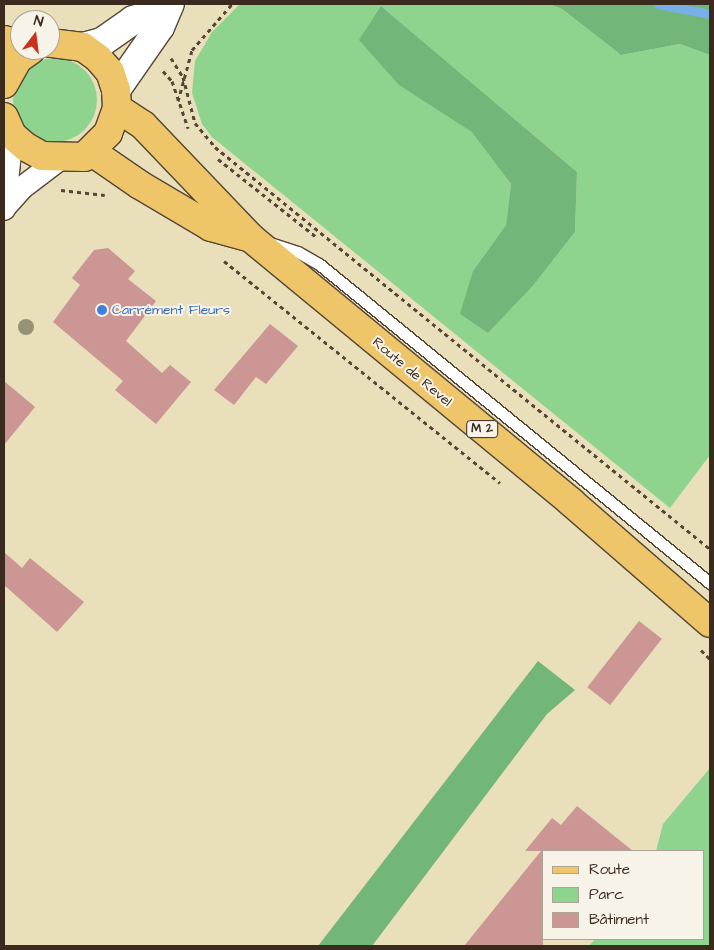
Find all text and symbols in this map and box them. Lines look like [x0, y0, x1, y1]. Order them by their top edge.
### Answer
north arrow [10, 10, 60, 60]
text: N [32, 11, 45, 32]
place label: Carrément Fleurs [112, 302, 230, 318]
marker: Carrément Fleurs [96, 304, 108, 316]
street label: Route de Revel [369, 334, 455, 410]
road number: M 2 [466, 419, 498, 438]
legend [542, 850, 704, 940]
text: Route [589, 859, 630, 880]
text: Parc [589, 884, 624, 905]
text: Bâtiment [589, 909, 649, 930]

